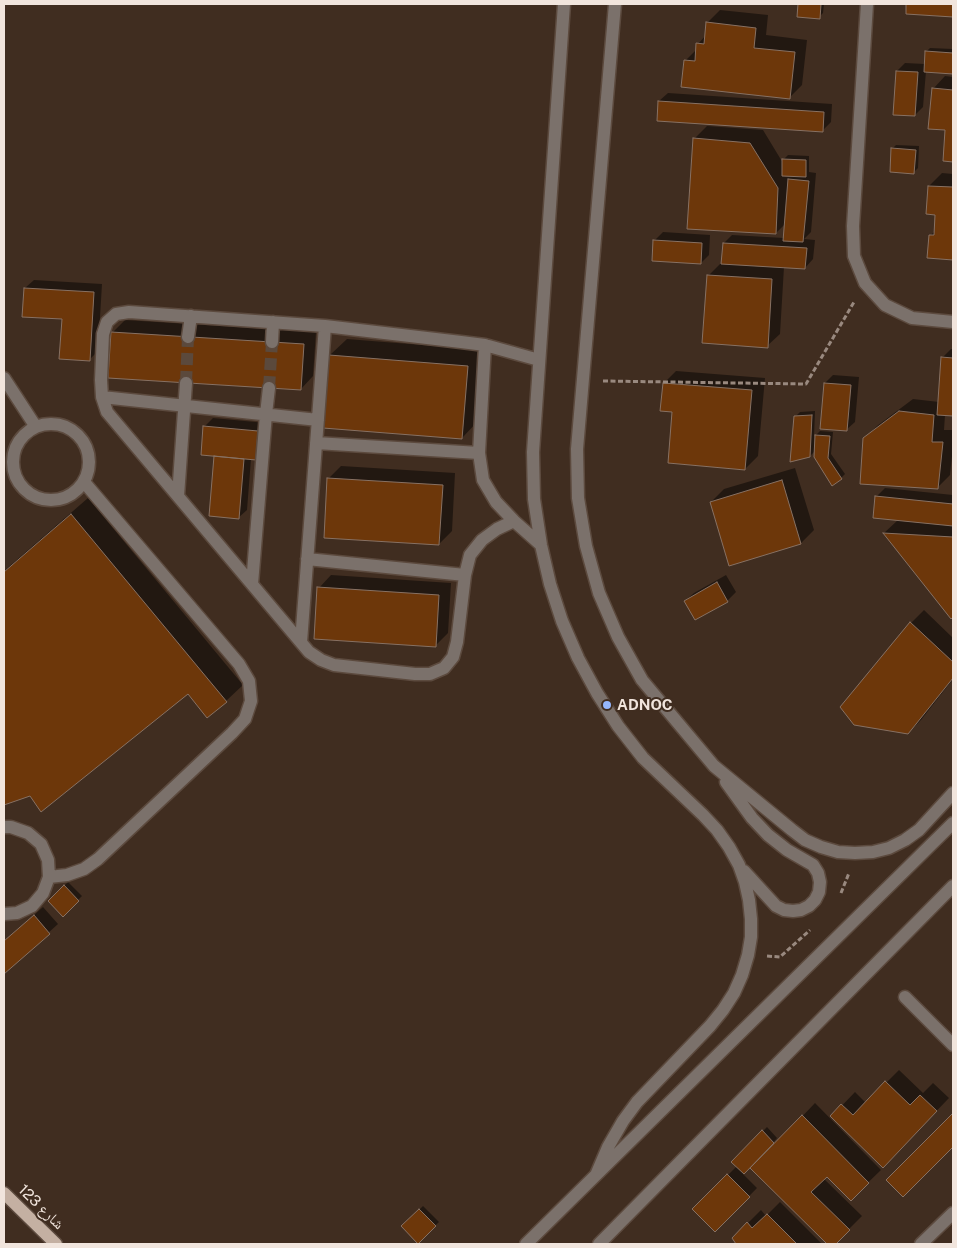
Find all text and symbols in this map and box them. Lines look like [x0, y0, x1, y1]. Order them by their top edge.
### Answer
place label: ADNOC [617, 696, 673, 714]
marker: ADNOC [601, 699, 613, 711]
street label: شارع 123 [14, 1181, 68, 1233]

